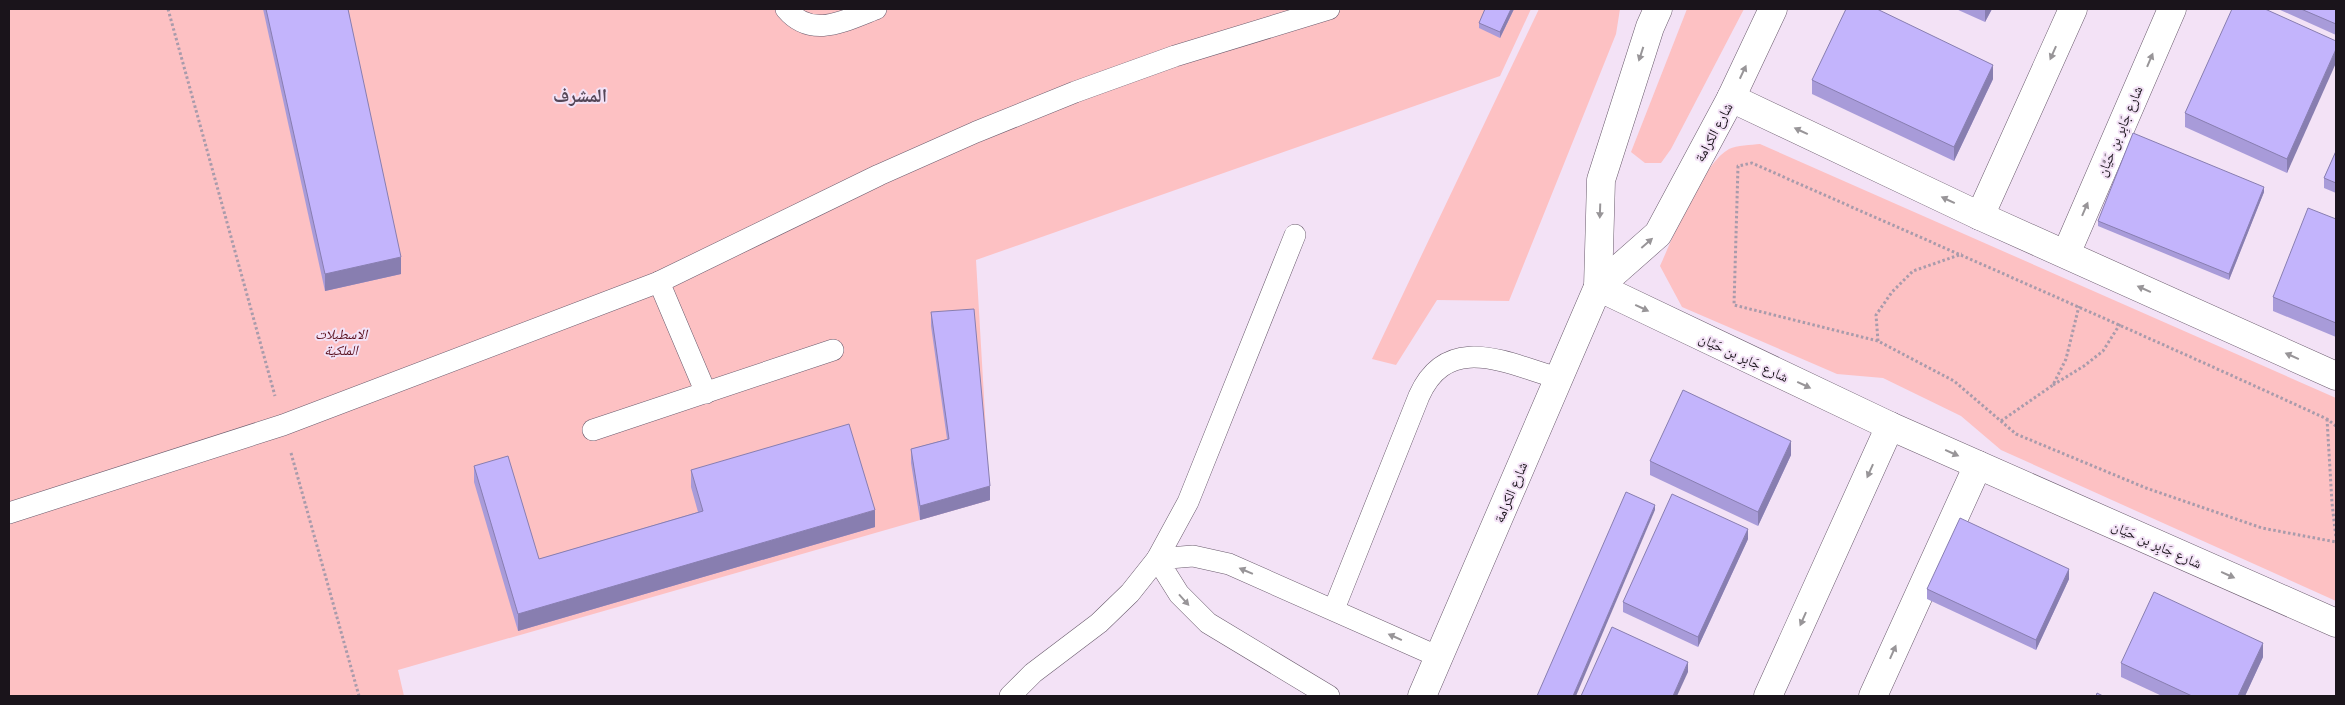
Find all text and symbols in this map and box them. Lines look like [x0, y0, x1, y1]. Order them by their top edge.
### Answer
one-way arrow [2049, 46, 2057, 60]
one-way arrow [1637, 47, 1644, 62]
one-way arrow [2146, 53, 2154, 67]
one-way arrow [1740, 65, 1748, 79]
district label: المشرف [553, 81, 607, 107]
street label: شارع جَابِر بن حَيَّان [2091, 83, 2148, 180]
street label: شارع الكرامة [1689, 99, 1737, 165]
one-way arrow [1794, 126, 1808, 134]
one-way arrow [1941, 196, 1955, 204]
one-way arrow [2082, 202, 2090, 216]
one-way arrow [1596, 203, 1604, 219]
one-way arrow [1641, 238, 1654, 249]
one-way arrow [2137, 285, 2151, 293]
one-way arrow [1634, 304, 1649, 312]
park label: الاسطبلات الملكية [315, 324, 369, 359]
street label: شارع جَابِر بن حَيَّان [1695, 328, 1792, 388]
one-way arrow [2285, 351, 2299, 359]
one-way arrow [1797, 382, 1811, 390]
one-way arrow [1945, 450, 1959, 458]
street label: شارع الكرامة [1489, 459, 1532, 526]
one-way arrow [1866, 464, 1874, 478]
street label: شارع جَابِر بن حَيَّان [2108, 516, 2205, 574]
one-way arrow [1239, 567, 1253, 575]
one-way arrow [2221, 572, 2235, 580]
one-way arrow [1178, 594, 1189, 606]
one-way arrow [1799, 612, 1807, 626]
one-way arrow [1388, 632, 1402, 640]
one-way arrow [1890, 645, 1898, 659]

